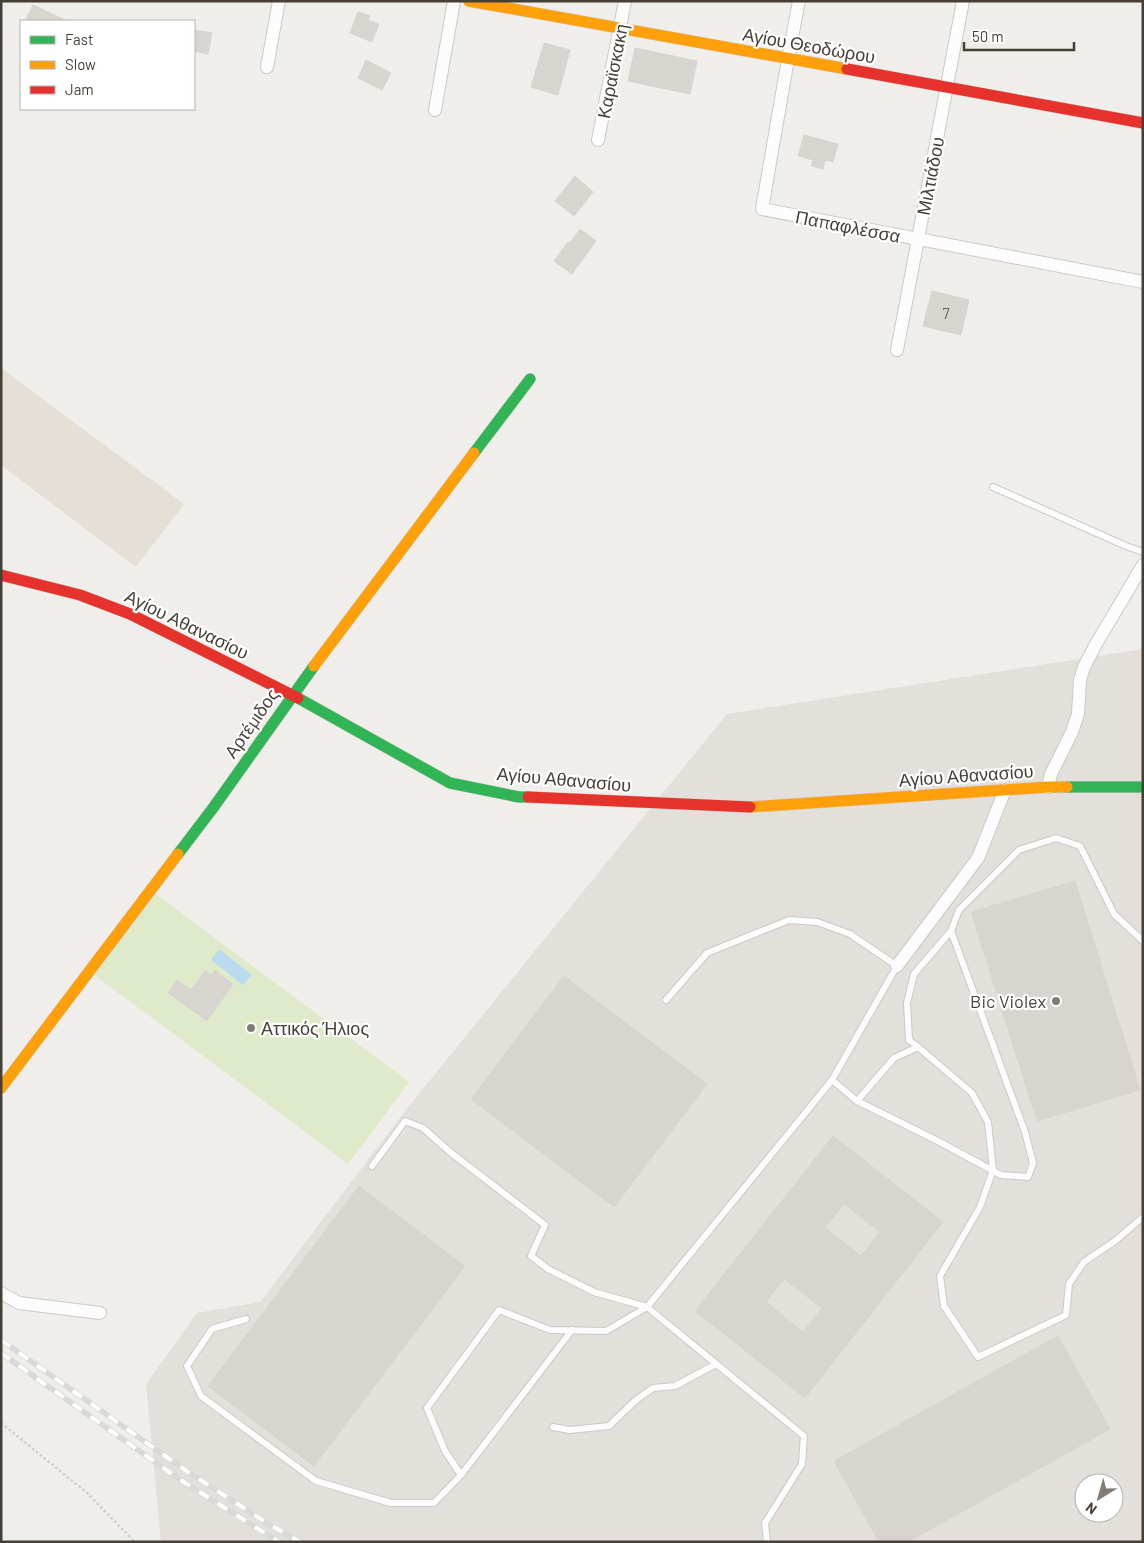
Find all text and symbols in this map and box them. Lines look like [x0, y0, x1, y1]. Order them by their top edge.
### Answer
legend [20, 20, 195, 110]
scale bar [964, 20, 1074, 52]
street label: Καραϊσκακη [592, 22, 632, 120]
street label: Αγίου Θεοδώρου [741, 23, 877, 67]
text: 50 m [972, 27, 1004, 45]
text: Fast [65, 30, 93, 48]
text: Slow [65, 55, 96, 73]
text: Jam [65, 80, 94, 98]
street label: Μιλτιάδου [912, 135, 948, 217]
street label: Παπαφλέσσα [794, 205, 902, 247]
house number: 7 [942, 304, 950, 322]
street label: Αγίου Αθανασίου [122, 585, 252, 663]
street label: Αρτέμιδος [219, 684, 283, 762]
street label: Αγίου Αθανασίου [898, 759, 1034, 791]
street label: Αγίου Αθανασίου [496, 762, 632, 796]
place label: Bic Violex [970, 990, 1046, 1012]
marker: Bic Violex [1050, 995, 1062, 1007]
place label: Αττικός Ήλιος [261, 1017, 369, 1039]
marker: Αττικός Ήλιος [245, 1022, 257, 1034]
north arrow [1074, 1473, 1124, 1523]
text: N [1082, 1499, 1100, 1518]

